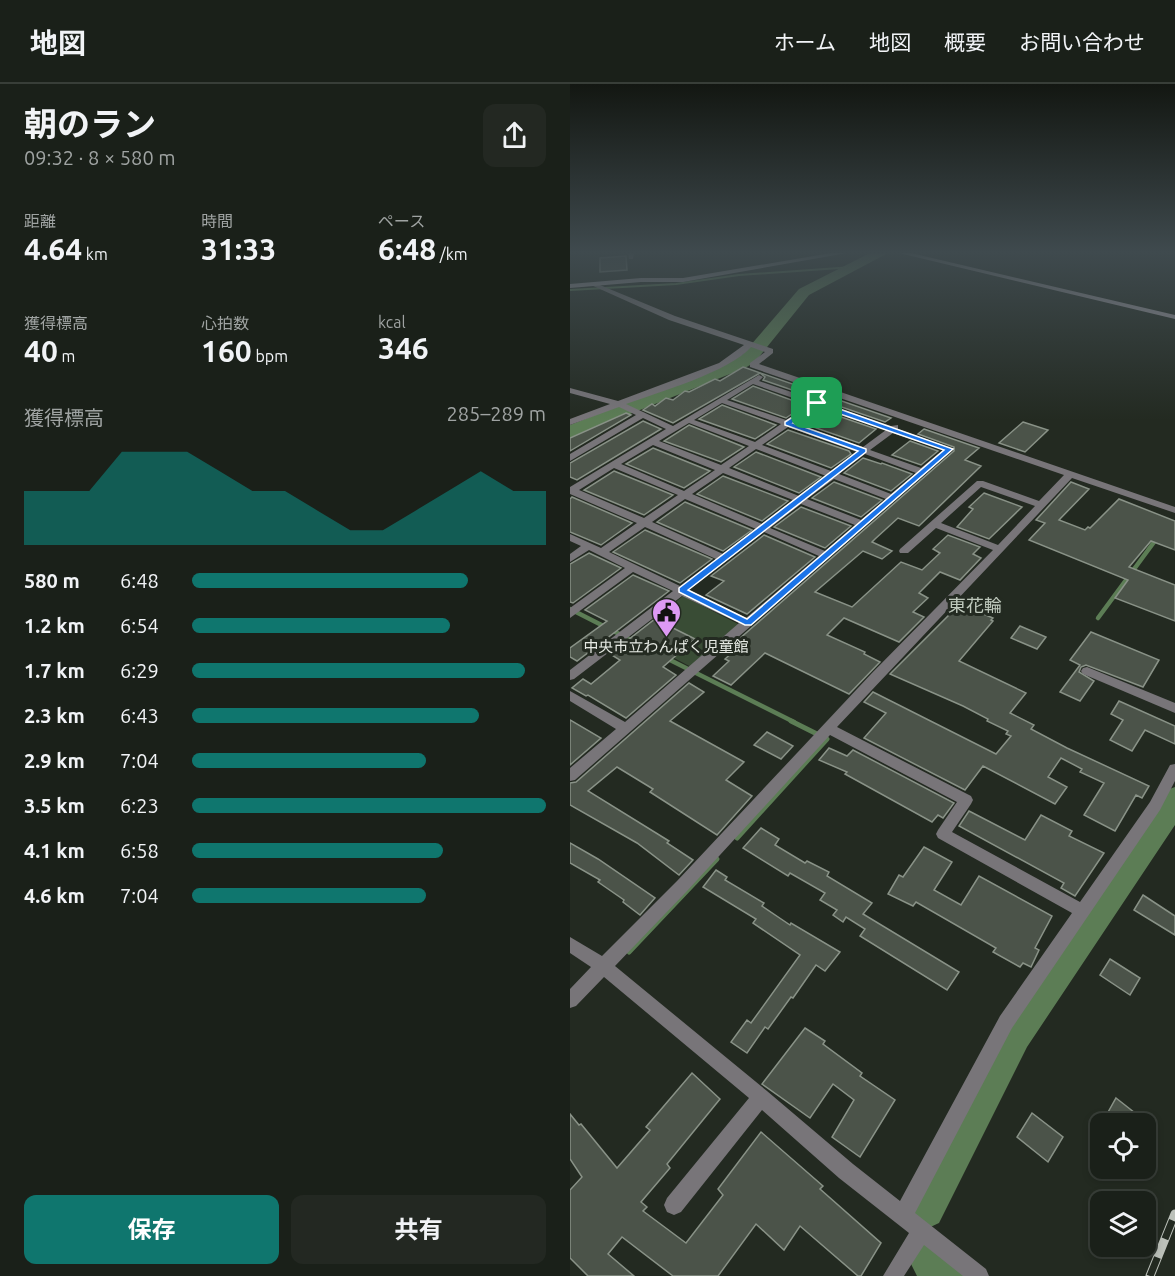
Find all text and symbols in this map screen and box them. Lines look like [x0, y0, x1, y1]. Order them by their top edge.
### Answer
text: 地図 [30, 27, 86, 58]
text: ホーム [774, 30, 836, 54]
text: 地図 [869, 30, 911, 54]
text: 概要 [944, 30, 986, 54]
text: お問い合わせ [1019, 30, 1145, 54]
button: share [483, 104, 546, 167]
text: 朝のラン [24, 105, 156, 142]
text: 09:32 · 8 × 580 m [24, 146, 176, 169]
text: 距離 [24, 212, 56, 230]
text: 時間 [201, 212, 233, 230]
text: ペース [378, 212, 425, 230]
text: 4.64 [24, 232, 82, 266]
text: 31:33 [201, 232, 276, 266]
text: 6:48 [378, 232, 436, 266]
text: km [82, 245, 108, 263]
text: /km [436, 245, 468, 263]
text: kcal [378, 313, 406, 331]
text: 獲得標高 [24, 314, 88, 332]
text: 心拍数 [201, 314, 249, 332]
text: 346 [378, 331, 429, 365]
text: 40 [24, 334, 58, 368]
text: 160 [201, 334, 252, 368]
text: m [58, 347, 75, 365]
text: bpm [252, 347, 288, 365]
pin [791, 377, 842, 428]
icon: arrive [800, 386, 833, 419]
text: 285–289 m [447, 402, 546, 425]
text: 獲得標高 [24, 406, 104, 429]
text: 580 m [24, 569, 80, 592]
text: 6:48 [120, 569, 159, 592]
district label: 東花輪 [948, 595, 1002, 615]
public building icon: 中央市立わんぱく児童館 [650, 596, 682, 638]
text: 1.2 km [24, 614, 85, 637]
text: 6:54 [120, 614, 159, 637]
place label: 中央市立わんぱく児童館 [583, 638, 749, 655]
text: 1.7 km [24, 659, 85, 682]
text: 6:29 [120, 659, 159, 682]
text: 2.3 km [24, 704, 85, 727]
text: 6:43 [120, 704, 159, 727]
text: 2.9 km [24, 749, 85, 772]
text: 7:04 [120, 749, 159, 772]
text: 3.5 km [24, 794, 85, 817]
text: 6:23 [120, 794, 159, 817]
text: 4.1 km [24, 839, 85, 862]
text: 6:58 [120, 839, 159, 862]
text: 4.6 km [24, 884, 85, 907]
text: 7:04 [120, 884, 159, 907]
map controls [1090, 1113, 1156, 1257]
button: locate [1090, 1113, 1156, 1179]
button: layers [1090, 1191, 1156, 1257]
button: 保存 [24, 1195, 279, 1264]
button: 共有 [291, 1195, 546, 1264]

